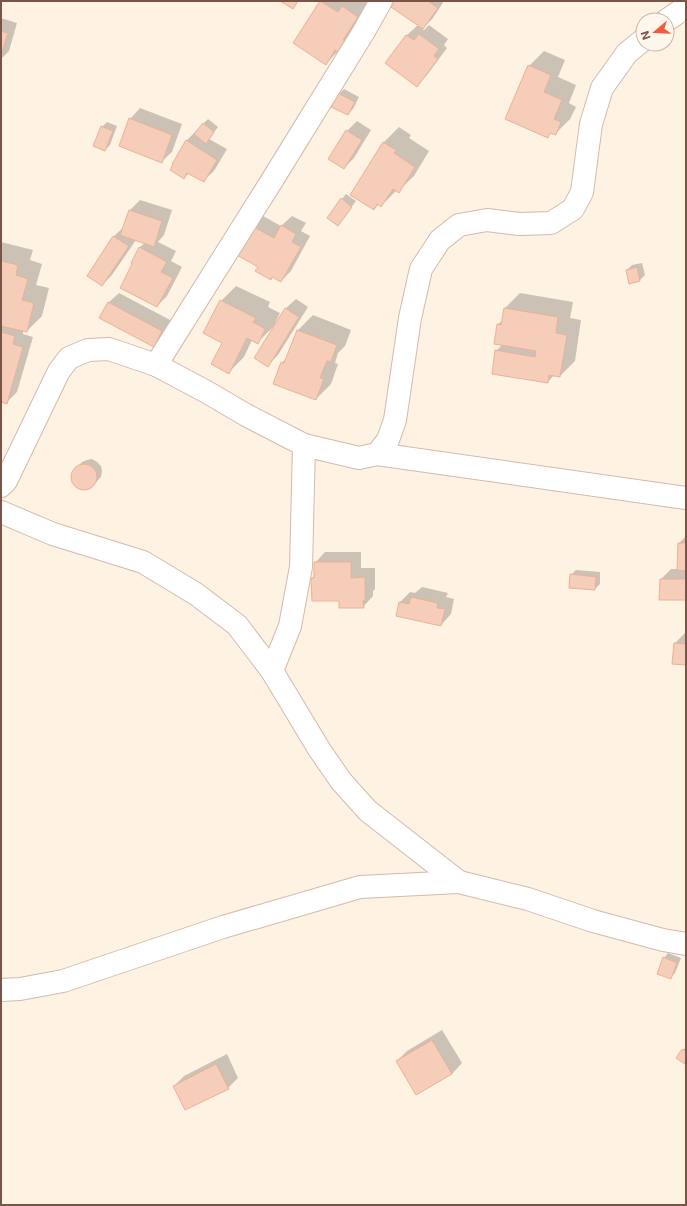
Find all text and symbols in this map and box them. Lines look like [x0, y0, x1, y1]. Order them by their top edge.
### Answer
north arrow [635, 12, 675, 52]
text: N [638, 29, 654, 42]

